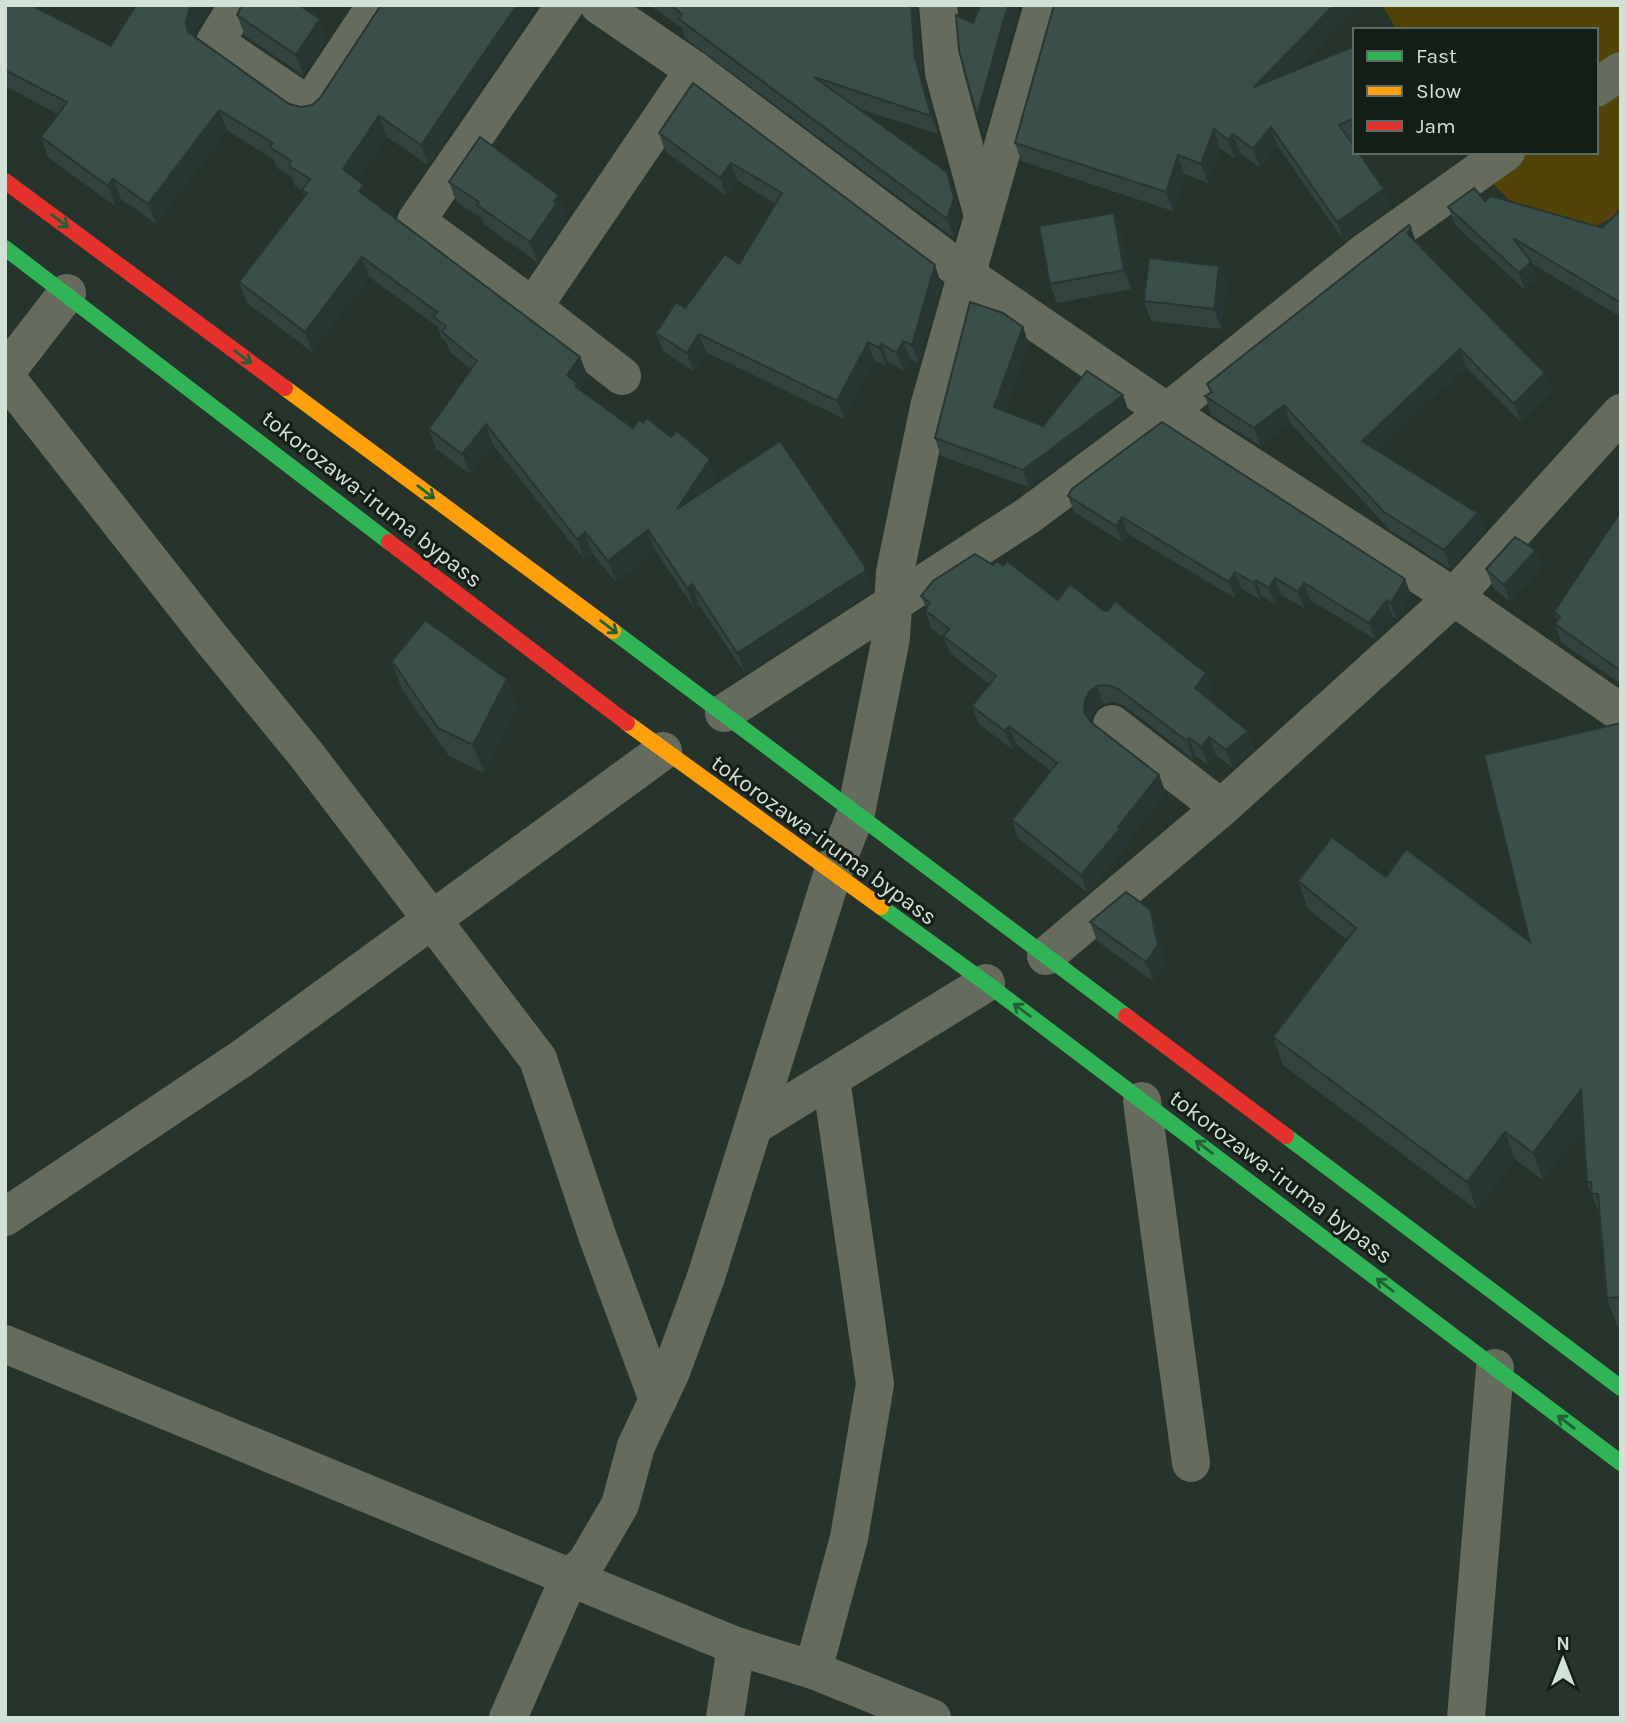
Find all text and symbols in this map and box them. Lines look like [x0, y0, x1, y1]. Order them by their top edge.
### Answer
legend [1353, 28, 1598, 154]
text: Fast [1416, 44, 1457, 68]
text: Slow [1416, 79, 1461, 103]
text: Jam [1416, 114, 1456, 138]
one-way arrow [50, 214, 69, 229]
one-way arrow [233, 349, 252, 364]
street label: tokorozawa-iruma bypass [257, 405, 487, 593]
one-way arrow [416, 485, 435, 499]
one-way arrow [599, 620, 618, 635]
street label: tokorozawa-iruma bypass [706, 749, 942, 931]
one-way arrow [1013, 1003, 1032, 1017]
street label: tokorozawa-iruma bypass [1164, 1084, 1398, 1270]
one-way arrow [1195, 1140, 1213, 1155]
one-way arrow [1376, 1277, 1394, 1292]
one-way arrow [1557, 1415, 1576, 1429]
north arrow [1528, 1625, 1598, 1695]
text: N [1556, 1633, 1570, 1655]

